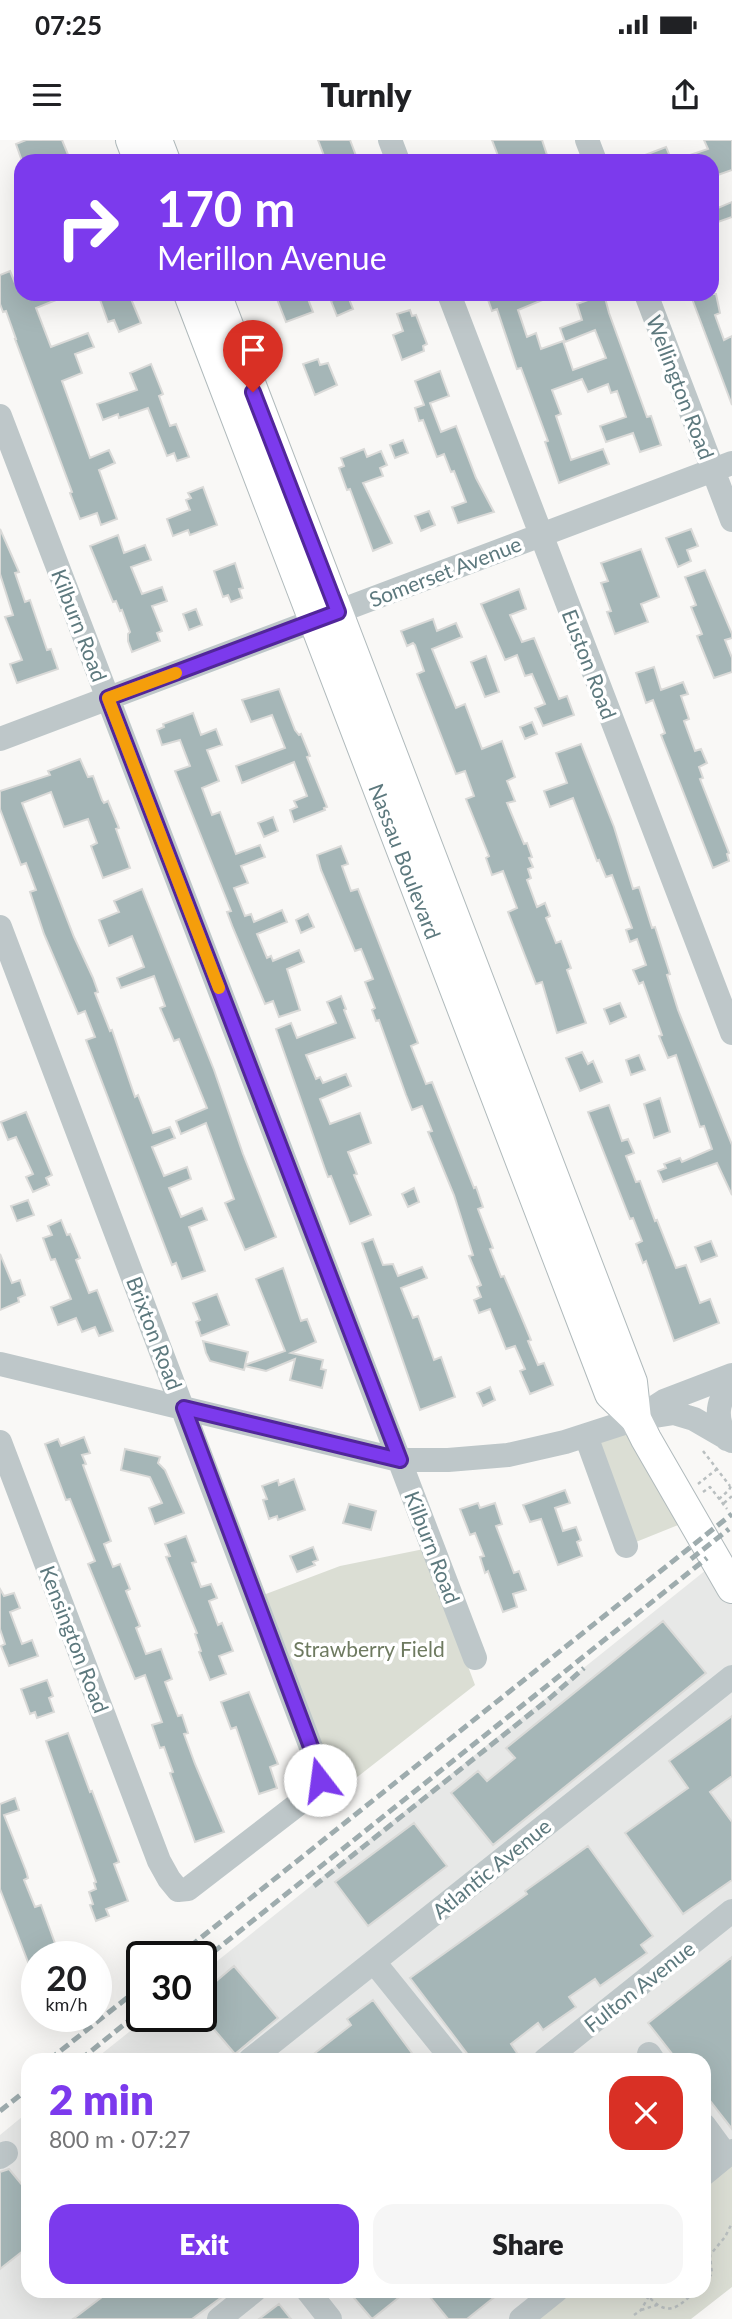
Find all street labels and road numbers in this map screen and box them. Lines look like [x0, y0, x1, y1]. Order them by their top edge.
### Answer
street label: Wellington Road [642, 311, 720, 463]
street label: Somerset Avenue [365, 530, 525, 612]
street label: Kilburn Road [47, 565, 113, 685]
street label: Euston Road [558, 606, 622, 722]
street label: Nassau Boulevard [365, 779, 447, 942]
street label: Brixton Road [122, 1273, 188, 1393]
street label: Kilburn Road [400, 1487, 466, 1607]
street label: Kensington Road [35, 1562, 115, 1716]
street label: Atlantic Avenue [427, 1813, 555, 1923]
street label: Fulton Avenue [579, 1935, 699, 2037]

